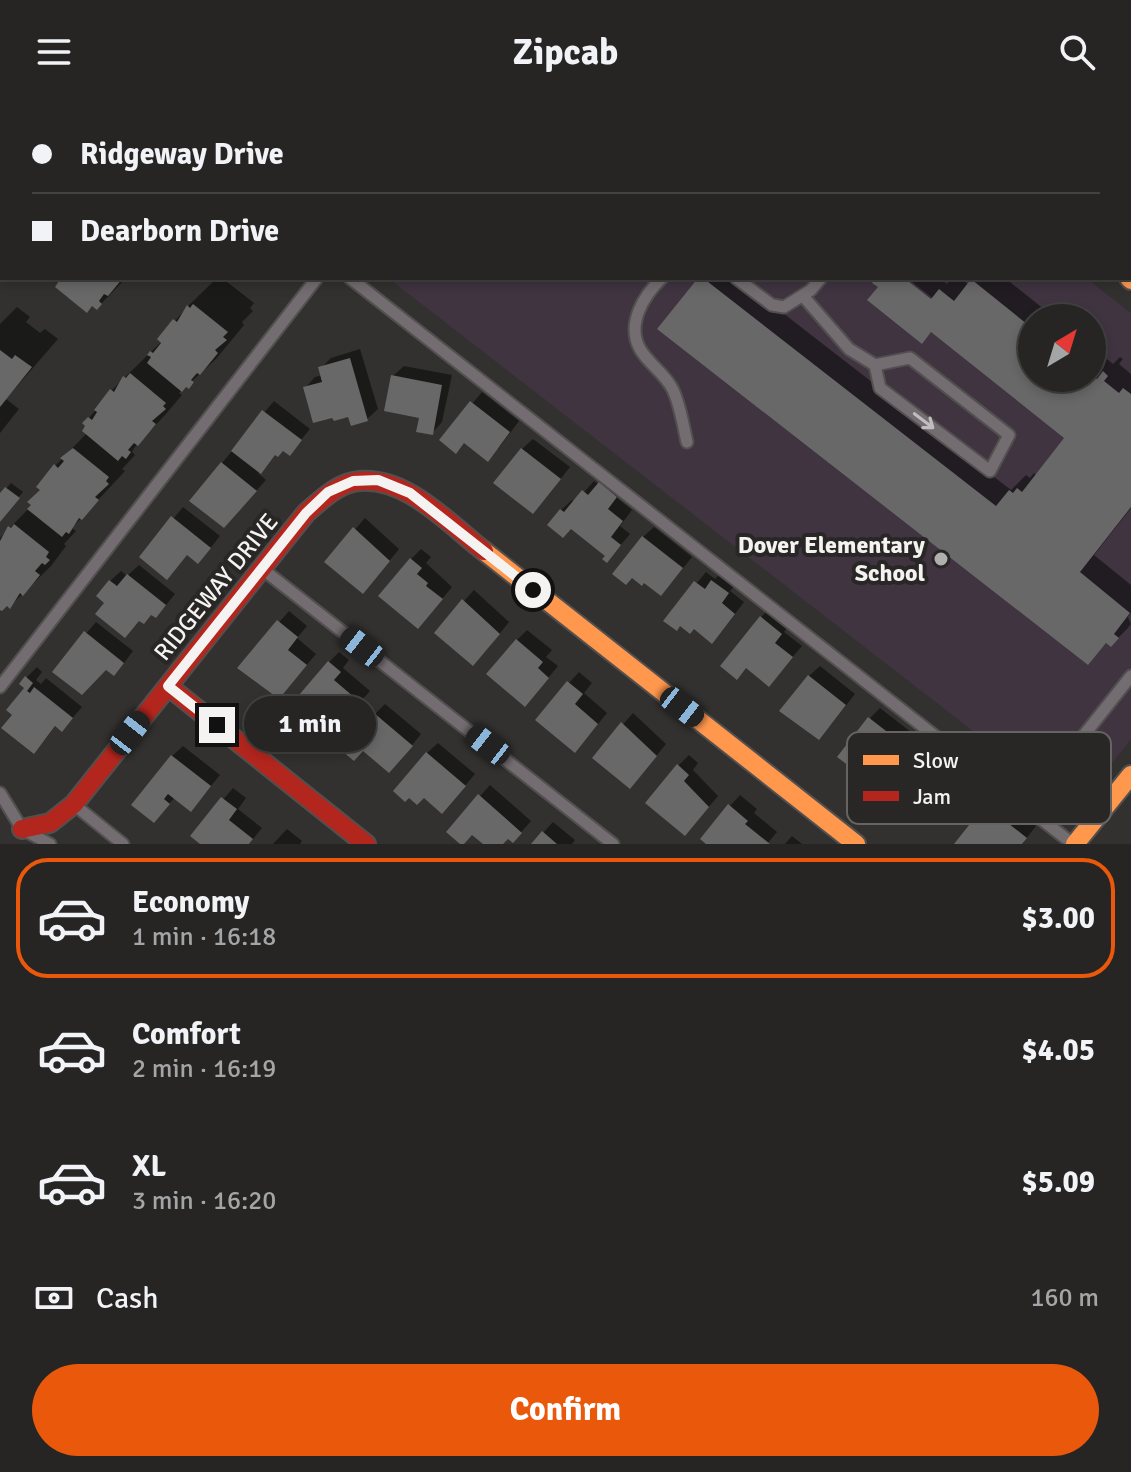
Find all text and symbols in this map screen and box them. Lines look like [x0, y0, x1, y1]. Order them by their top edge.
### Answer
icon: menu [32, 30, 76, 74]
text: Zipcab [513, 30, 618, 75]
icon: search [1055, 30, 1099, 74]
text: Ridgeway Drive [80, 136, 284, 173]
text: Dearborn Drive [80, 213, 279, 250]
north arrow [1018, 304, 1106, 392]
map controls [1018, 304, 1106, 392]
one-way arrow [913, 412, 934, 429]
street label: RIDGEWAY DRIVE [147, 507, 285, 667]
place label: Dover Elementary School [738, 530, 925, 588]
marker: Dover Elementary School [932, 550, 950, 568]
route start [515, 572, 551, 608]
car [336, 623, 388, 671]
car [656, 683, 708, 731]
callout: 1 min [245, 697, 377, 753]
car [106, 707, 154, 759]
route end [199, 707, 235, 743]
text: 1 min [279, 708, 341, 740]
car [462, 721, 514, 769]
legend [847, 732, 1111, 824]
text: Slow [913, 747, 959, 774]
text: Jam [913, 783, 951, 810]
icon: car [36, 882, 108, 954]
text: Economy [132, 884, 249, 921]
text: $3.00 [1022, 900, 1095, 937]
text: 1 min · 16:18 [132, 921, 276, 953]
icon: car [36, 1014, 108, 1086]
text: Comfort [132, 1016, 241, 1053]
text: $4.05 [1022, 1032, 1095, 1069]
text: 2 min · 16:19 [132, 1053, 276, 1085]
icon: car [36, 1146, 108, 1218]
text: XL [132, 1148, 166, 1185]
text: $5.09 [1022, 1164, 1095, 1201]
text: 3 min · 16:20 [132, 1185, 276, 1217]
icon: cash [32, 1276, 76, 1320]
text: Cash [96, 1280, 159, 1317]
text: 160 m [1030, 1282, 1099, 1314]
button: Confirm [32, 1364, 1099, 1456]

